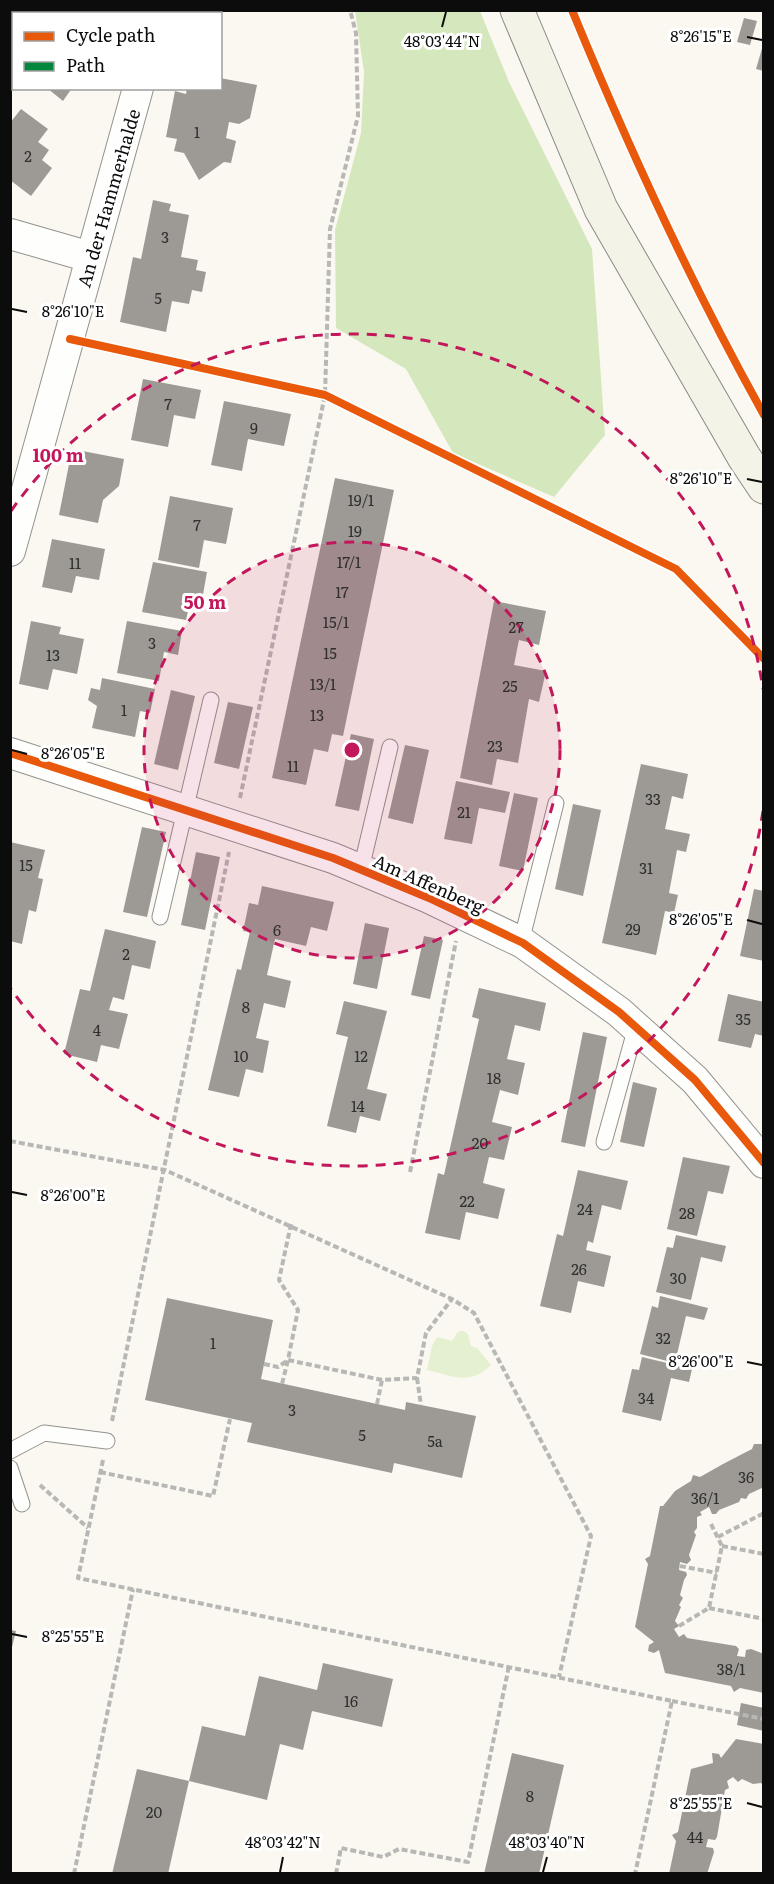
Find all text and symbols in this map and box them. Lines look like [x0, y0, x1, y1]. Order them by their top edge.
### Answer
legend [12, 12, 222, 90]
text: Cycle path [66, 21, 155, 48]
text: 8°26'15"E [670, 24, 732, 47]
text: 48°03'44"N [404, 29, 480, 52]
text: Path [66, 51, 105, 78]
street label: An der Hammerhalde [70, 105, 146, 291]
house number: 1 [194, 120, 200, 143]
house number: 2 [24, 144, 32, 167]
house number: 3 [161, 225, 169, 248]
house number: 5 [154, 286, 162, 309]
text: 8°26'10"E [42, 299, 104, 322]
house number: 7 [164, 392, 172, 415]
house number: 9 [250, 416, 258, 439]
text: 100 m [32, 441, 84, 468]
text: 8°26'10"E [670, 466, 732, 489]
house number: 19/1 [348, 488, 374, 511]
house number: 7 [193, 513, 201, 536]
house number: 19 [348, 519, 362, 542]
house number: 17/1 [337, 550, 361, 573]
house number: 11 [69, 551, 81, 574]
house number: 17 [335, 580, 349, 603]
text: 50 m [184, 588, 226, 615]
house number: 15/1 [323, 610, 349, 633]
house number: 27 [508, 615, 524, 638]
house number: 3 [148, 631, 156, 654]
house number: 15 [323, 641, 337, 664]
house number: 13 [46, 643, 60, 666]
house number: 13/1 [310, 672, 336, 695]
house number: 25 [502, 674, 518, 697]
house number: 1 [121, 698, 127, 721]
house number: 13 [310, 703, 324, 726]
house number: 23 [487, 734, 503, 757]
centre of rings [342, 740, 362, 760]
text: 8°26'05"E [41, 741, 105, 764]
house number: 11 [287, 754, 299, 777]
house number: 33 [645, 787, 661, 810]
house number: 21 [457, 800, 471, 823]
street label: Am Affenberg [369, 846, 490, 920]
house number: 15 [19, 853, 33, 876]
house number: 31 [639, 856, 653, 879]
text: 8°26'05"E [669, 907, 733, 930]
house number: 29 [625, 917, 641, 940]
house number: 6 [273, 918, 281, 941]
house number: 2 [122, 942, 130, 965]
house number: 8 [242, 995, 250, 1018]
house number: 35 [735, 1007, 751, 1030]
house number: 4 [93, 1018, 101, 1041]
house number: 10 [234, 1044, 249, 1067]
house number: 12 [354, 1044, 368, 1067]
house number: 18 [487, 1066, 501, 1089]
house number: 14 [351, 1094, 365, 1117]
house number: 20 [472, 1131, 488, 1154]
text: 8°26'00"E [40, 1183, 106, 1206]
house number: 22 [459, 1189, 475, 1212]
house number: 24 [577, 1197, 593, 1220]
house number: 28 [679, 1201, 695, 1224]
house number: 26 [571, 1257, 587, 1280]
house number: 30 [670, 1266, 687, 1289]
house number: 32 [655, 1326, 671, 1349]
house number: 1 [210, 1331, 216, 1354]
text: 8°26'00"E [668, 1349, 734, 1372]
house number: 34 [638, 1386, 654, 1409]
house number: 3 [288, 1398, 296, 1421]
house number: 5 [358, 1423, 366, 1446]
house number: 5a [427, 1429, 444, 1452]
house number: 36 [738, 1465, 754, 1488]
house number: 36/1 [691, 1486, 719, 1509]
text: 8°25'55"E [42, 1624, 104, 1647]
house number: 38/1 [717, 1657, 745, 1680]
house number: 16 [344, 1689, 358, 1712]
house number: 8 [526, 1784, 534, 1807]
text: 8°25'55"E [670, 1791, 732, 1814]
house number: 20 [146, 1800, 162, 1823]
house number: 44 [687, 1825, 703, 1848]
text: 48°03'42"N [245, 1830, 321, 1853]
text: 48°03'40"N [509, 1830, 585, 1853]

